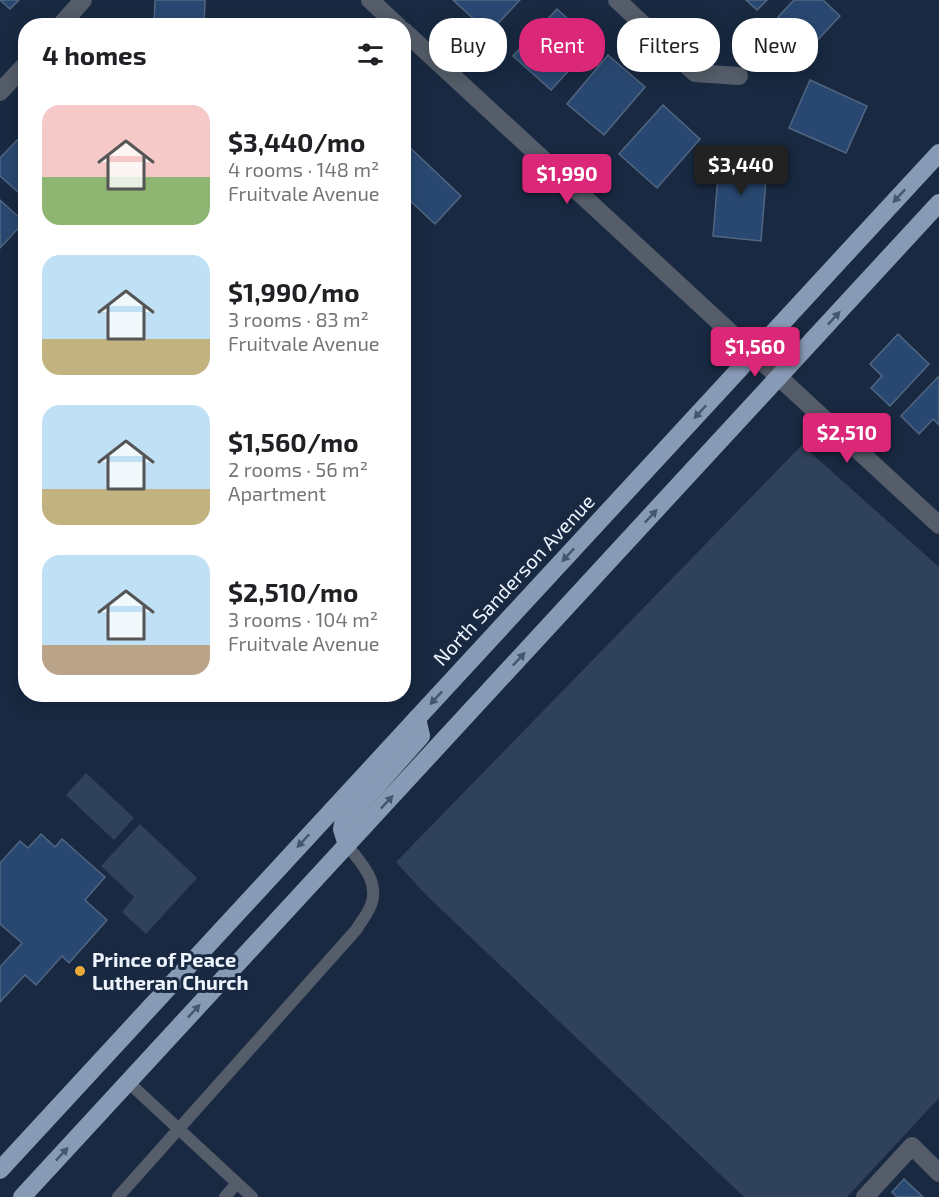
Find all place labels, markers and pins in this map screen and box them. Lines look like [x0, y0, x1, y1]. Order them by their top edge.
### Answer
pin: $3,440 [692, 145, 790, 196]
pin: $1,990 [518, 154, 616, 205]
pin: $1,560 [706, 327, 804, 378]
pin: $2,510 [798, 413, 896, 464]
place label: Prince of Peace Lutheran Church [92, 947, 249, 994]
marker: Prince of Peace Lutheran Church [73, 964, 87, 978]

